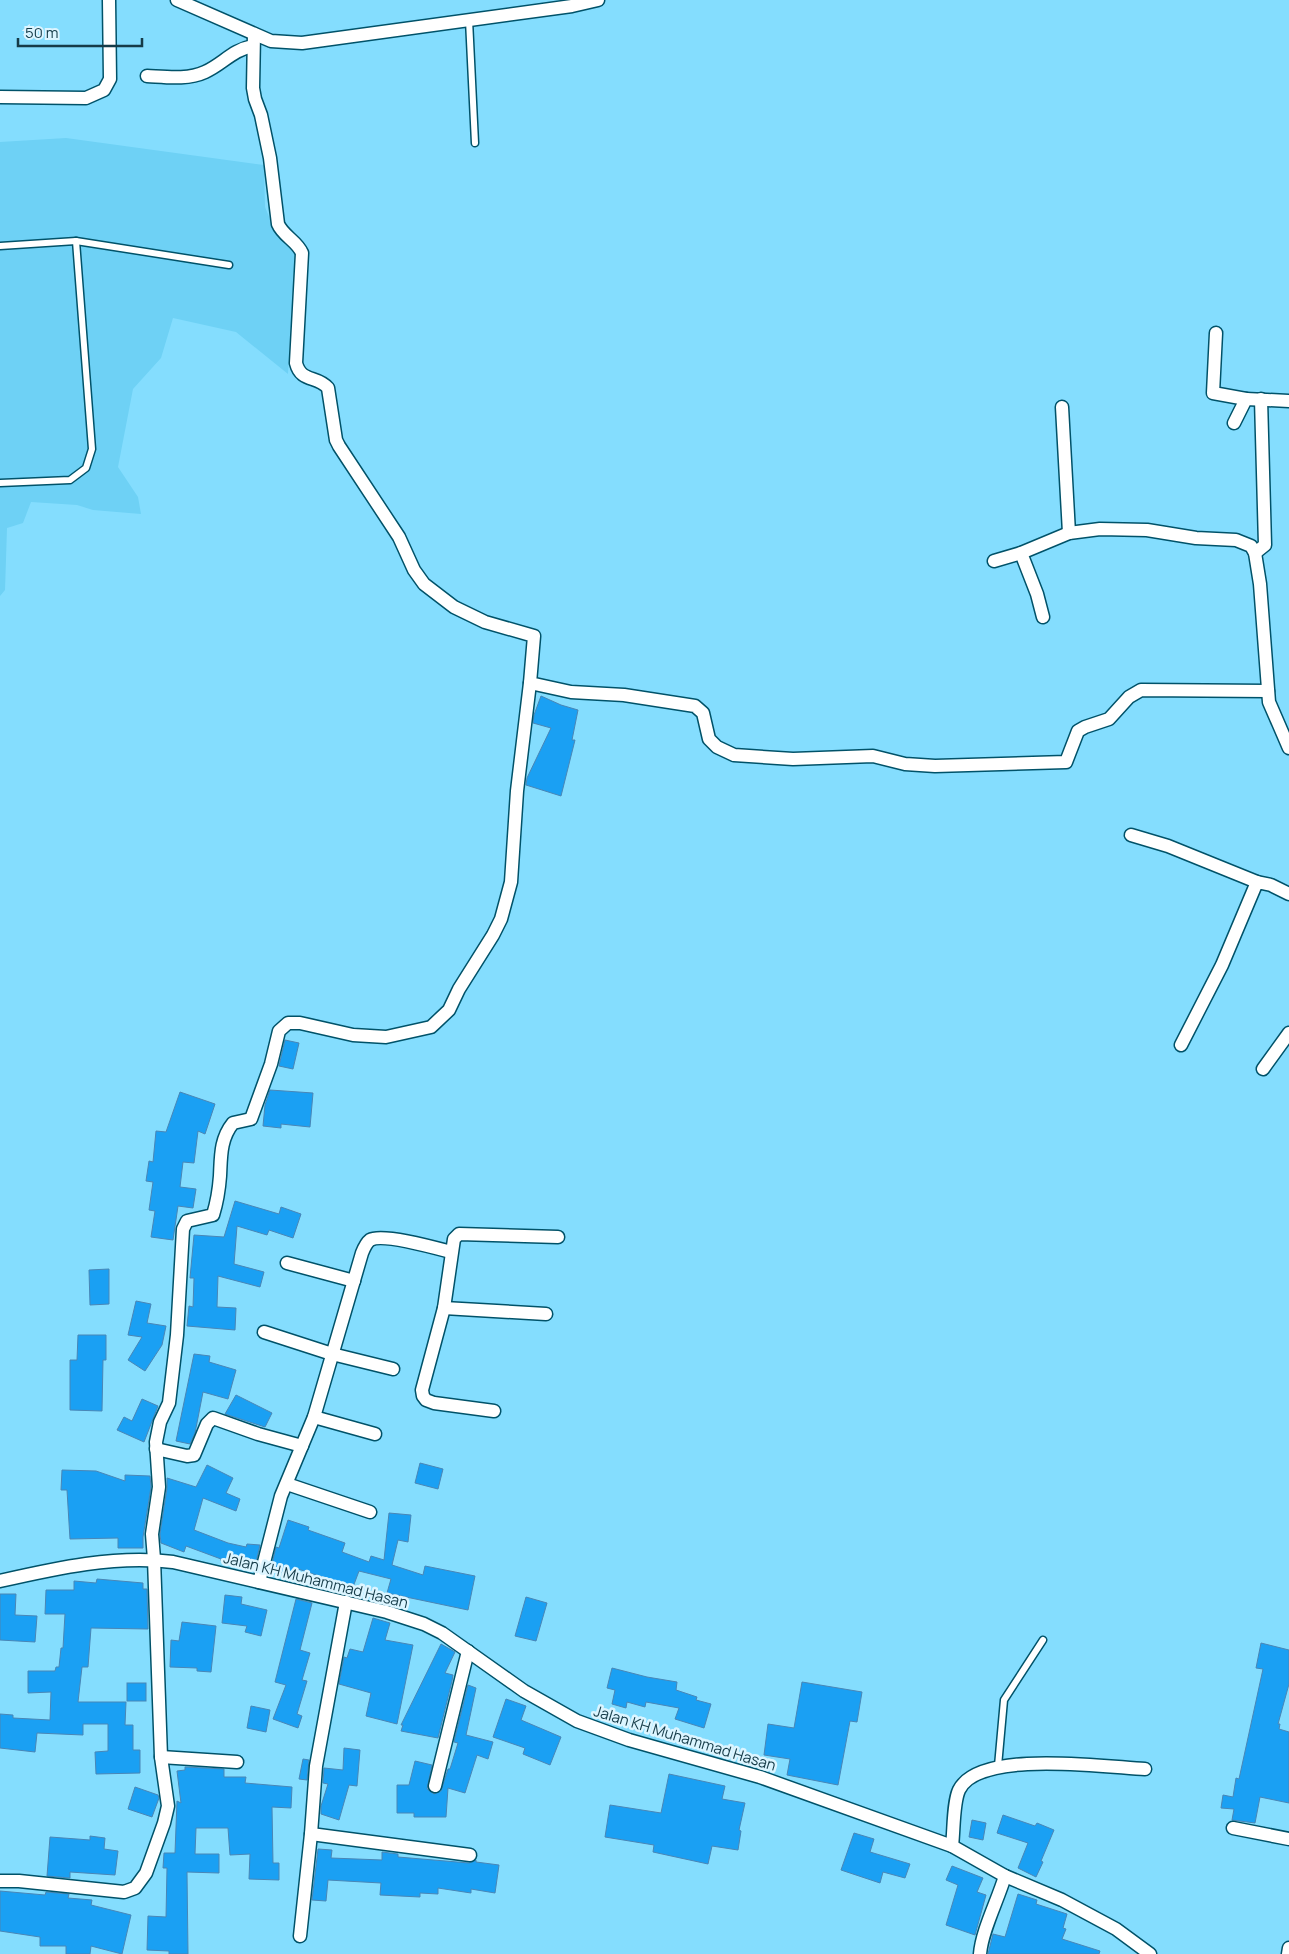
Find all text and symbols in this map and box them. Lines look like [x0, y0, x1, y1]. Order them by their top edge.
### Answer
scale bar [18, 15, 141, 47]
text: 50 m [25, 22, 59, 43]
street label: Jalan KH Muhammad Hasan [222, 1547, 410, 1613]
street label: Jalan KH Muhammad Hasan [591, 1700, 779, 1776]

